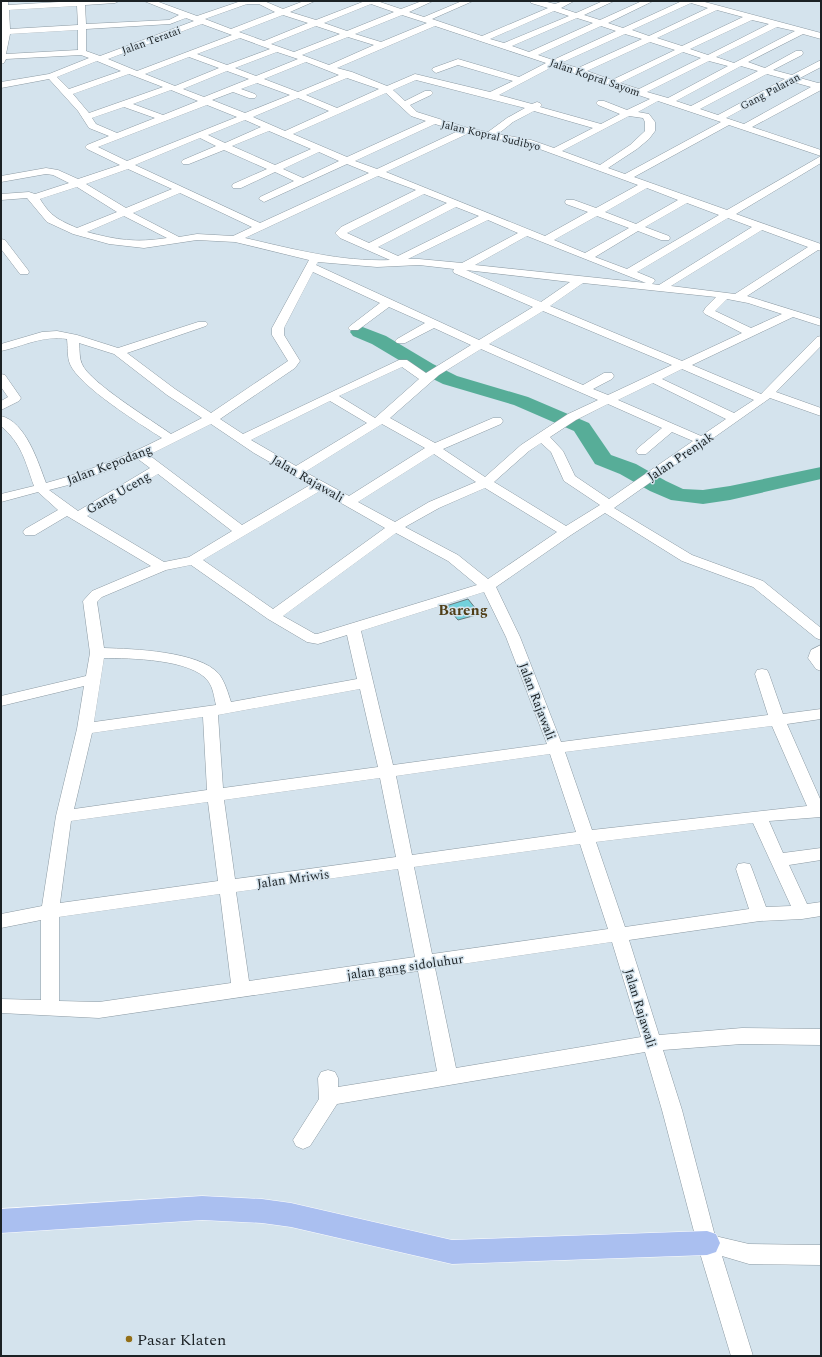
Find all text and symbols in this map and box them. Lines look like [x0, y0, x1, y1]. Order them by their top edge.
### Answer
street label: Jalan Teratai [119, 22, 183, 59]
street label: Jalan Kopral Sayom [547, 54, 643, 101]
street label: Gang Palaran [737, 68, 803, 114]
street label: Jalan Kopral Sudibyo [439, 116, 542, 155]
street label: Jalan Prenjak [643, 427, 718, 487]
street label: Jalan Kepodang [64, 439, 155, 490]
street label: Jalan Rajawali [267, 450, 348, 508]
street label: Gang Uceng [83, 466, 154, 519]
district label: Bareng [438, 599, 488, 622]
street label: Jalan Rajawali [513, 660, 561, 743]
street label: Jalan Mriwis [256, 864, 331, 894]
street label: jalan gang sidoluhur [345, 949, 465, 985]
street label: Jalan Rajawali [619, 966, 662, 1050]
place label: Pasar Klaten [137, 1328, 226, 1352]
marker: Pasar Klaten [124, 1334, 134, 1344]

